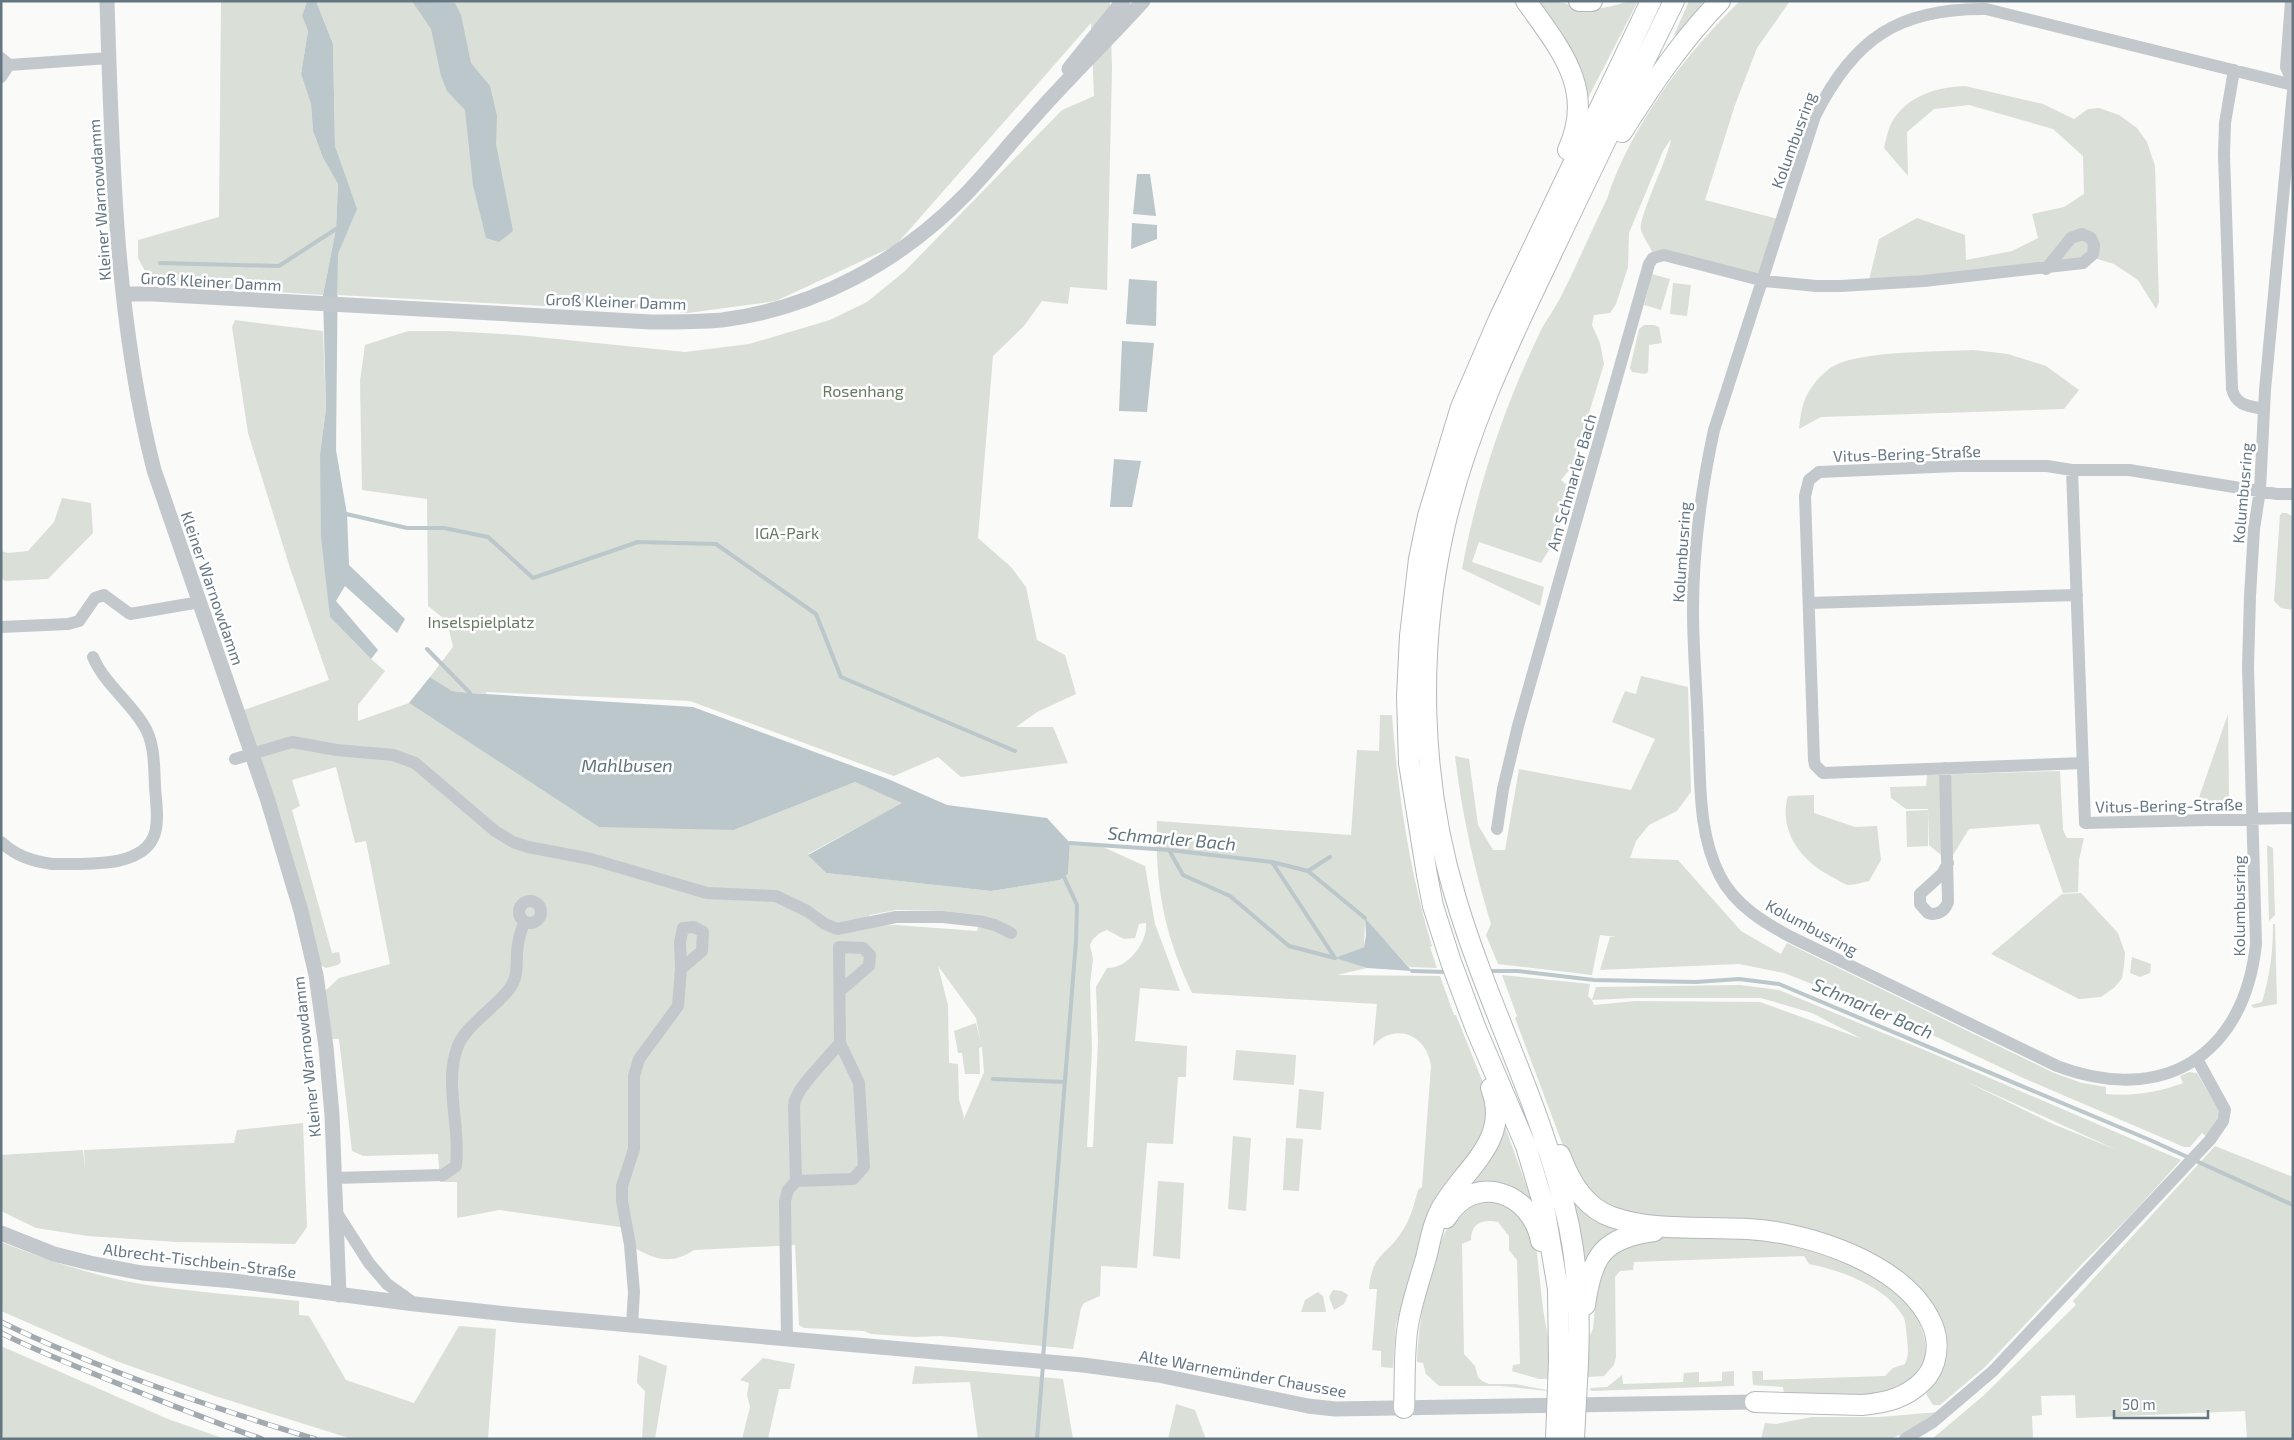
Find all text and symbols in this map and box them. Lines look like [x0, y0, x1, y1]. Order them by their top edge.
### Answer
street label: Kolumbusring [1767, 89, 1819, 191]
street label: Kleiner Warnowdamm [84, 119, 114, 281]
street label: Groß Kleiner Damm [140, 268, 282, 294]
street label: Groß Kleiner Damm [545, 289, 687, 313]
park label: Rosenhang [822, 381, 904, 400]
street label: Am Schmarler Bach [1542, 411, 1600, 553]
street label: Vitus-Bering-Straße [1833, 441, 1981, 465]
street label: Kolumbusring [2228, 442, 2256, 544]
street label: Kolumbusring [1668, 501, 1694, 603]
street label: Kleiner Warnowdamm [178, 508, 248, 668]
park label: IGA-Park [755, 523, 819, 542]
park label: Inselspielplatz [428, 612, 534, 631]
water label: Mahlbusen [581, 754, 673, 776]
street label: Vitus-Bering-Straße [2095, 794, 2243, 816]
water label: Schmarler Bach [1107, 821, 1237, 855]
street label: Kolumbusring [2229, 855, 2248, 957]
street label: Kolumbusring [1763, 895, 1861, 959]
water label: Schmarler Bach [1809, 973, 1937, 1043]
street label: Kleiner Warnowdamm [288, 976, 324, 1138]
street label: Albrecht-Tischbein-Straße [102, 1239, 298, 1281]
street label: Alte Warnemünder Chaussee [1138, 1345, 1348, 1401]
scale bar [2114, 1388, 2208, 1420]
text: 50 m [2122, 1395, 2156, 1413]

